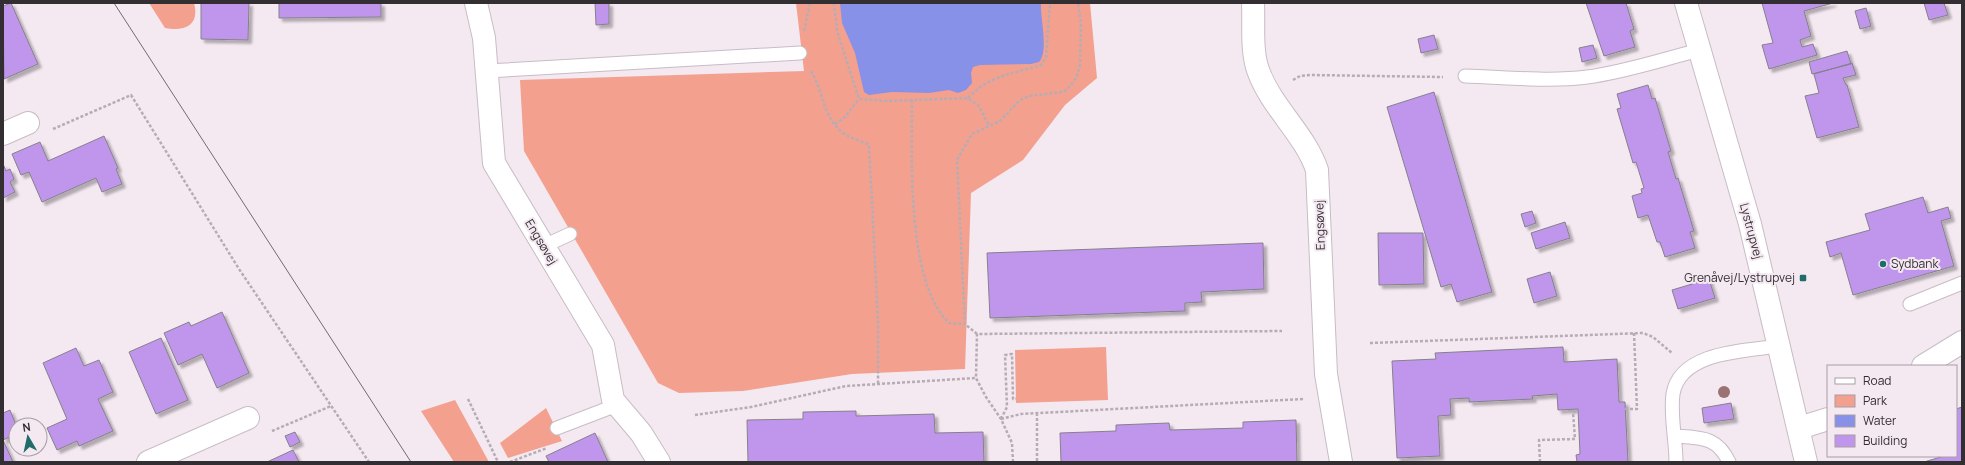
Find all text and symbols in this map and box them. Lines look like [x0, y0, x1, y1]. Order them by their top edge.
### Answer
street label: Engsøvej [1310, 200, 1329, 250]
street label: Lystrupvej [1736, 201, 1767, 261]
street label: Engsøvej [521, 216, 562, 268]
place label: Sydbank [1891, 255, 1939, 272]
marker: Sydbank [1878, 259, 1888, 269]
place label: Grenåvej/Lystrupvej [1684, 269, 1795, 286]
marker: Grenåvej/Lystrupvej [1798, 273, 1808, 283]
legend [1827, 365, 1957, 457]
text: Road [1863, 372, 1891, 389]
text: Park [1863, 392, 1888, 409]
text: Water [1863, 412, 1897, 429]
north arrow [8, 417, 48, 457]
text: N [21, 419, 32, 435]
text: Building [1863, 432, 1907, 449]

